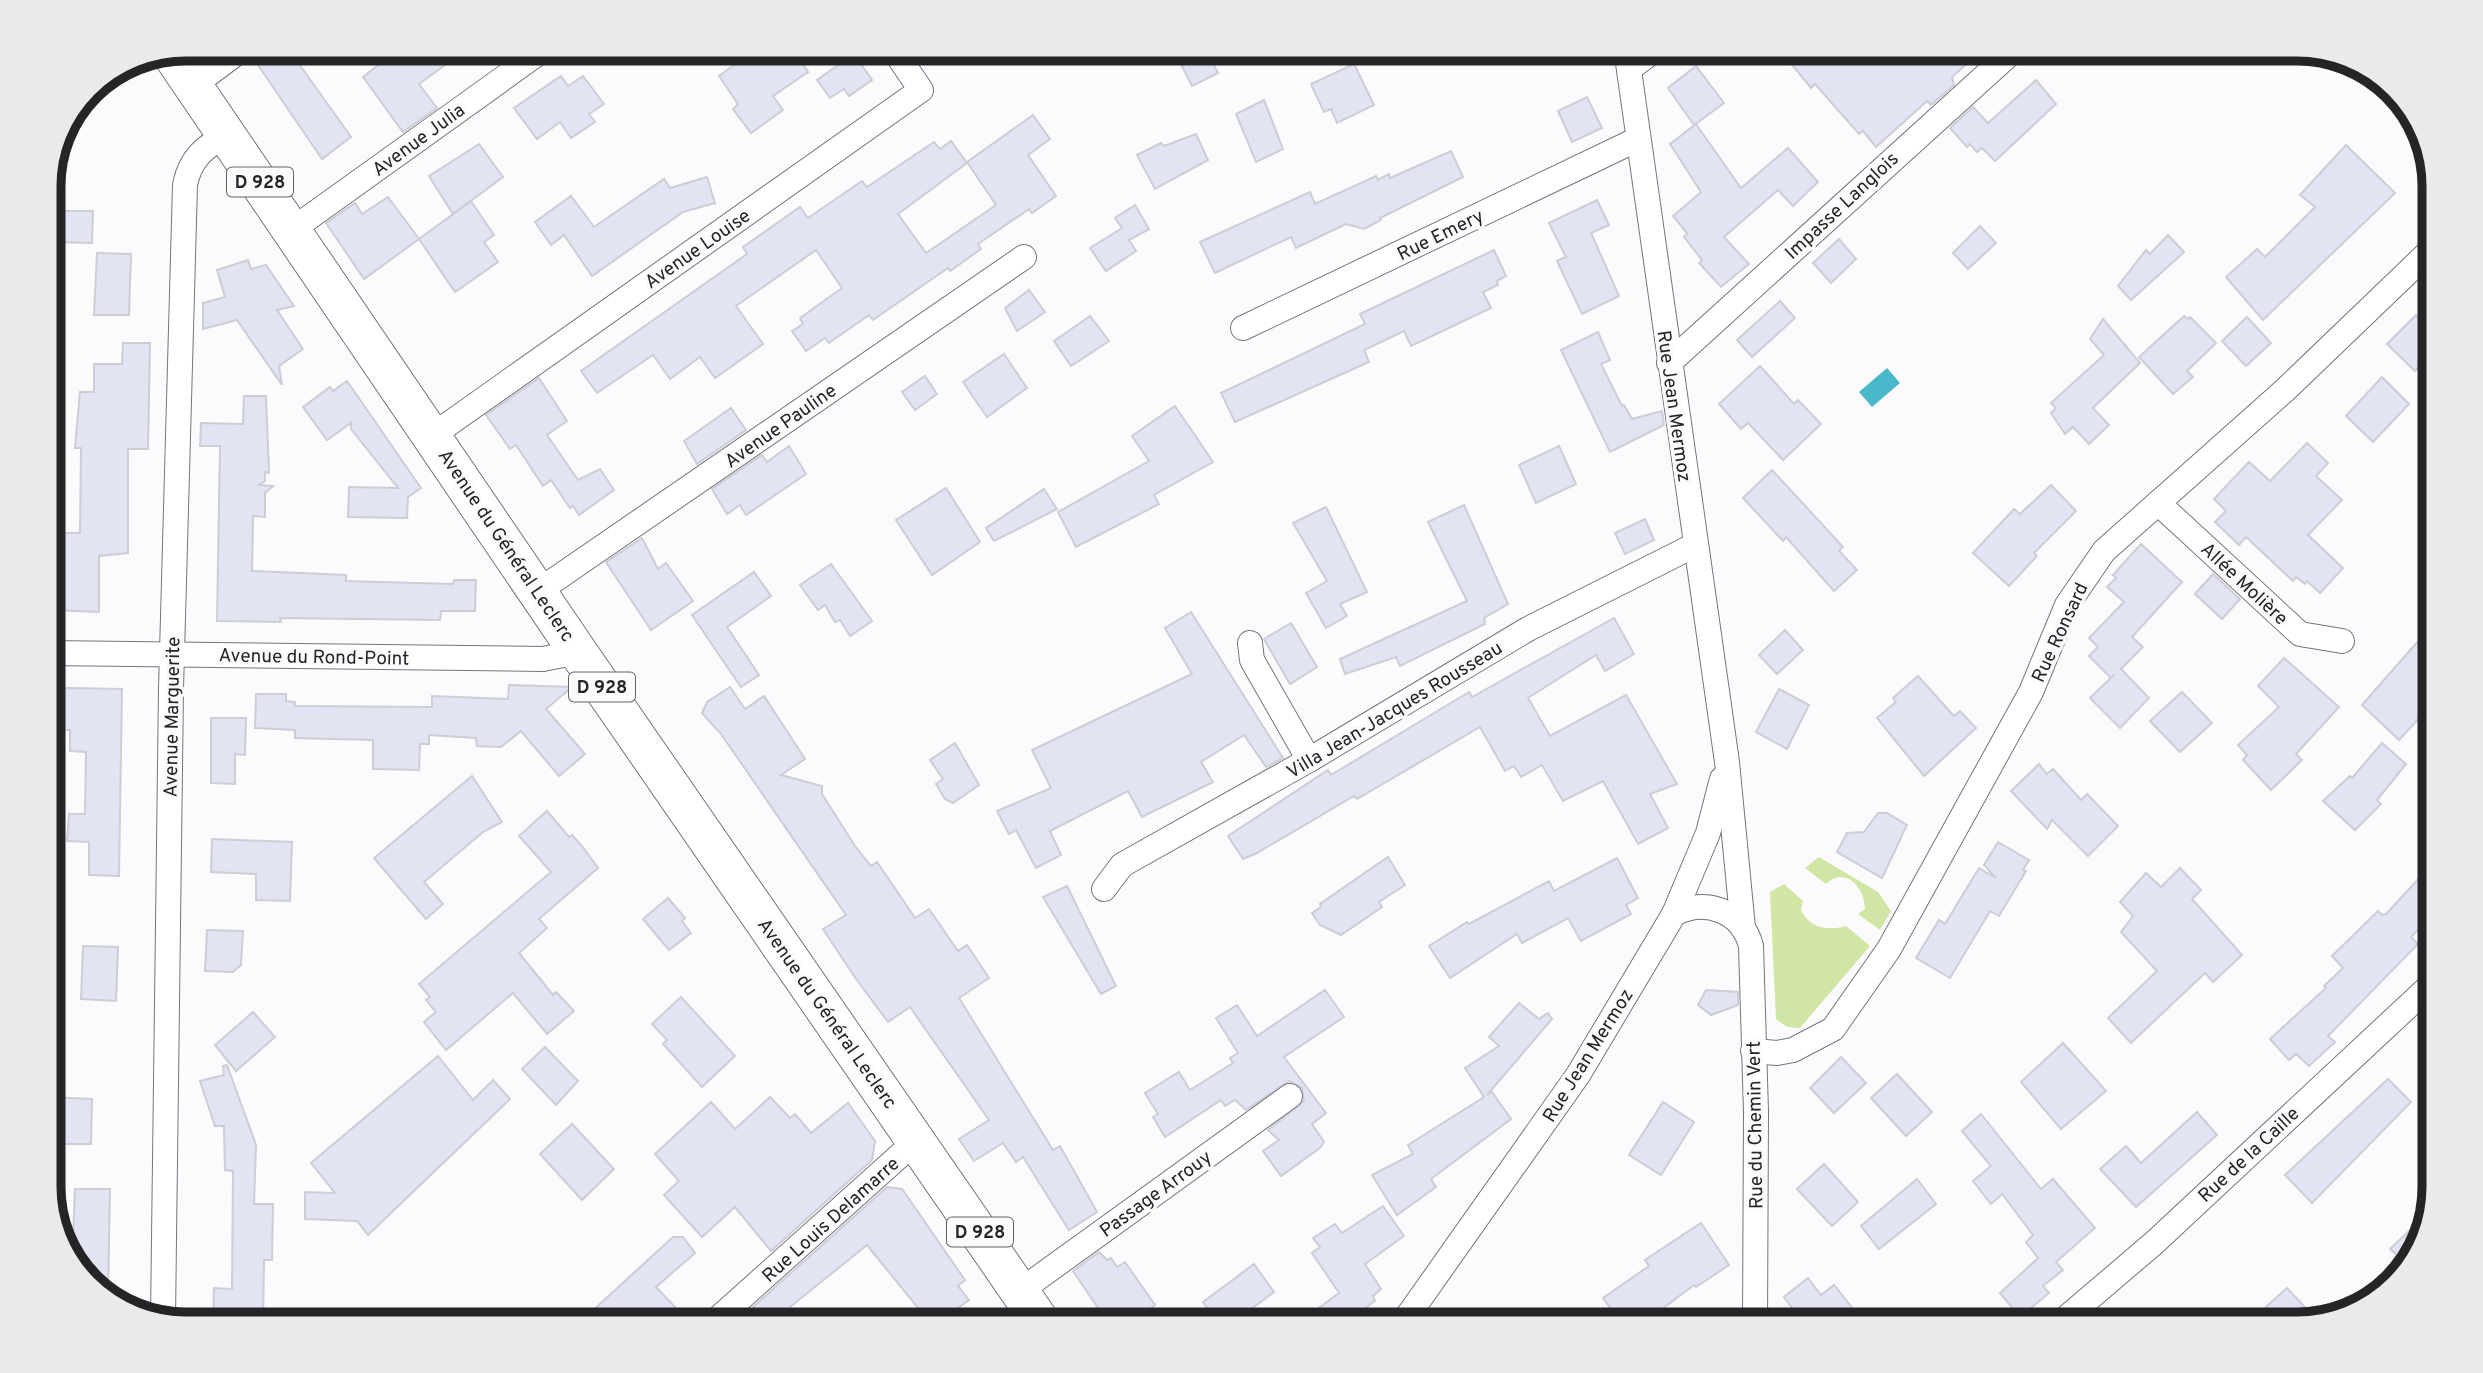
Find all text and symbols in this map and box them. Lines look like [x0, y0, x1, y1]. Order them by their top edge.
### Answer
street label: Avenue Julia [368, 99, 470, 182]
street label: Impasse Langlois [1780, 148, 1904, 265]
road number: D 928 [227, 168, 293, 196]
street label: Avenue Louise [641, 204, 756, 295]
street label: Rue Emery [1394, 205, 1488, 267]
street label: Rue Jean Mermoz [1650, 329, 1696, 484]
street label: Avenue Pauline [720, 379, 842, 474]
street label: Avenue du Général Leclerc [432, 445, 579, 647]
street label: Allée Molière [2195, 538, 2292, 631]
street label: Rue Ronsard [2027, 579, 2094, 687]
street label: Avenue Marguerite [160, 636, 186, 798]
street label: Villa Jean-Jacques Rousseau [1283, 637, 1507, 785]
street label: Avenue du Rond-Point [218, 644, 409, 672]
road number: D 928 [569, 672, 635, 702]
street label: Avenue du Général Leclerc [751, 914, 901, 1114]
street label: Rue Jean Mermoz [1538, 985, 1639, 1127]
street label: Rue du Chemin Vert [1743, 1041, 1769, 1209]
street label: Rue de la Caille [2194, 1102, 2305, 1208]
street label: Passage Arrouy [1095, 1146, 1217, 1243]
street label: Rue Louis Delamarre [758, 1152, 905, 1289]
road number: D 928 [947, 1218, 1013, 1246]

